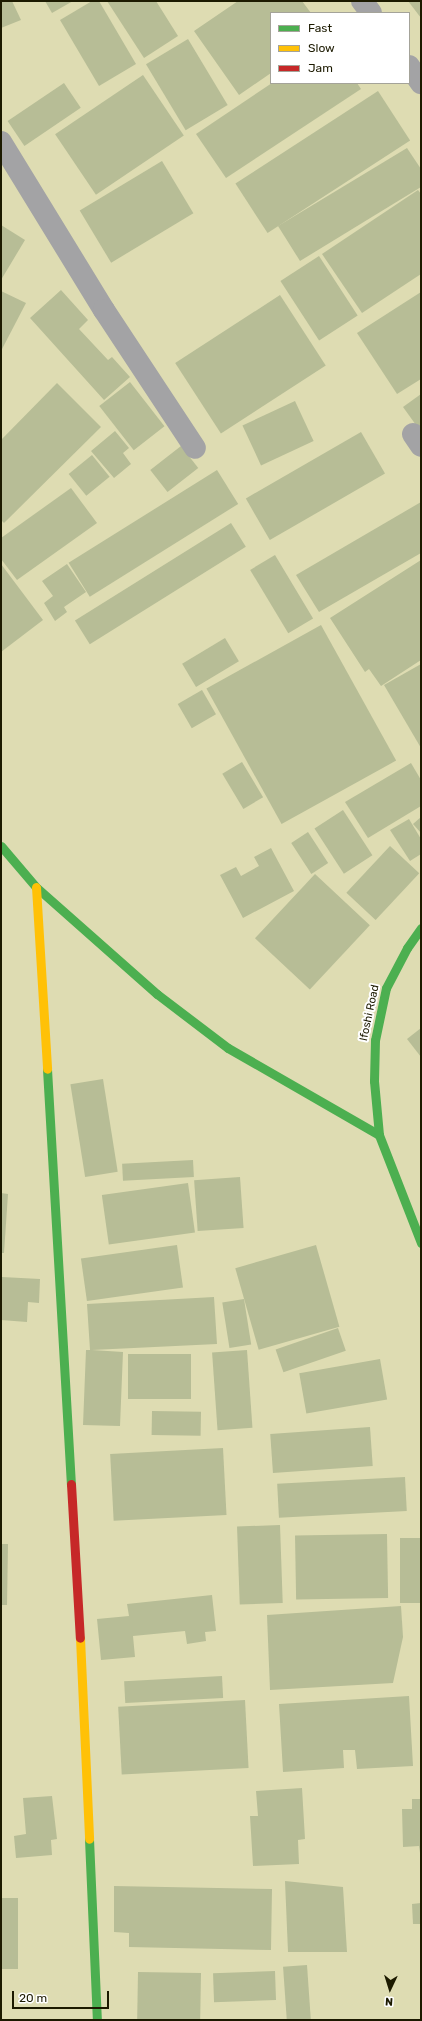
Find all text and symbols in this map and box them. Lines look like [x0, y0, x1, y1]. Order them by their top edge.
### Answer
legend [270, 12, 410, 84]
text: Fast [308, 21, 332, 35]
text: Slow [308, 41, 335, 55]
text: Jam [308, 61, 333, 75]
street label: Ifoshi Road [358, 984, 382, 1042]
north arrow [370, 1969, 410, 2009]
scale bar [14, 1983, 111, 2009]
text: 20 m [19, 1991, 47, 2005]
text: N [385, 1995, 394, 2008]

